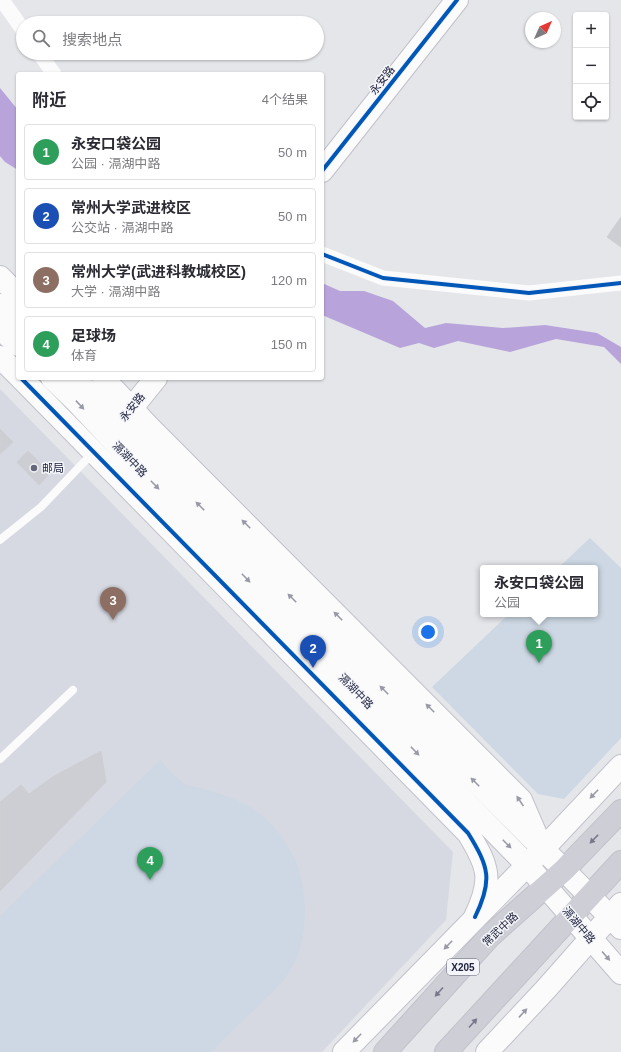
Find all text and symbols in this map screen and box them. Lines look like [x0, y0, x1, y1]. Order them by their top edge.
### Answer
north arrow [525, 12, 561, 48]
map controls [573, 12, 609, 120]
button: + [573, 12, 609, 48]
search box [16, 16, 324, 60]
icon: search [30, 27, 52, 49]
text: 搜索地点 [62, 31, 122, 48]
button: − [573, 48, 609, 84]
street label: 永安路 [367, 63, 397, 97]
button: locate [573, 84, 609, 120]
text: 附近 [32, 91, 66, 110]
text: 4个结果 [262, 92, 308, 107]
text: 永安口袋公园 [71, 135, 161, 152]
text: 1 [42, 145, 50, 160]
text: 50 m [278, 145, 307, 160]
text: 公园 · 滆湖中路 [71, 156, 161, 171]
text: 常州大学武进校区 [71, 199, 191, 216]
text: 2 [42, 209, 50, 224]
text: 50 m [278, 209, 307, 224]
text: 公交站 · 滆湖中路 [71, 220, 174, 235]
text: 常州大学(武进科教城校区) [71, 263, 246, 280]
text: 3 [42, 273, 50, 288]
text: 120 m [271, 273, 307, 288]
text: 大学 · 滆湖中路 [71, 284, 161, 299]
text: 足球场 [71, 327, 116, 344]
text: 4 [42, 337, 50, 352]
text: 150 m [271, 337, 307, 352]
text: 体育 [71, 348, 97, 363]
street label: 永安路 [117, 390, 147, 424]
one-way arrow [75, 400, 85, 410]
street label: 滆湖中路 [110, 439, 150, 479]
place label: 邮局 [42, 462, 64, 474]
marker: 邮局 [29, 463, 39, 473]
one-way arrow [150, 480, 160, 490]
one-way arrow [195, 501, 205, 511]
one-way arrow [241, 519, 251, 529]
popup [480, 565, 598, 617]
one-way arrow [241, 573, 251, 583]
text: 永安口袋公园 [494, 574, 584, 591]
pin: 3 [100, 587, 126, 620]
one-way arrow [287, 593, 297, 603]
text: 公园 [494, 595, 520, 610]
one-way arrow [333, 611, 343, 621]
your location [418, 622, 438, 642]
pin: 1 [526, 630, 552, 663]
pin: 2 [300, 635, 326, 668]
street label: 滆湖中路 [336, 671, 376, 711]
one-way arrow [379, 685, 389, 695]
one-way arrow [425, 703, 435, 713]
one-way arrow [411, 746, 420, 756]
one-way arrow [471, 777, 480, 787]
one-way arrow [589, 789, 599, 799]
one-way arrow [516, 796, 524, 807]
one-way arrow [589, 834, 599, 844]
one-way arrow [502, 839, 512, 849]
pin: 4 [137, 847, 163, 880]
street label: 滆湖中路 [560, 904, 598, 946]
street label: 常武中路 [480, 910, 520, 948]
one-way arrow [443, 940, 453, 950]
one-way arrow [601, 950, 610, 961]
road number: X205 [447, 959, 479, 975]
one-way arrow [435, 988, 444, 997]
one-way arrow [518, 1009, 527, 1018]
one-way arrow [468, 1018, 477, 1028]
one-way arrow [352, 1033, 362, 1043]

